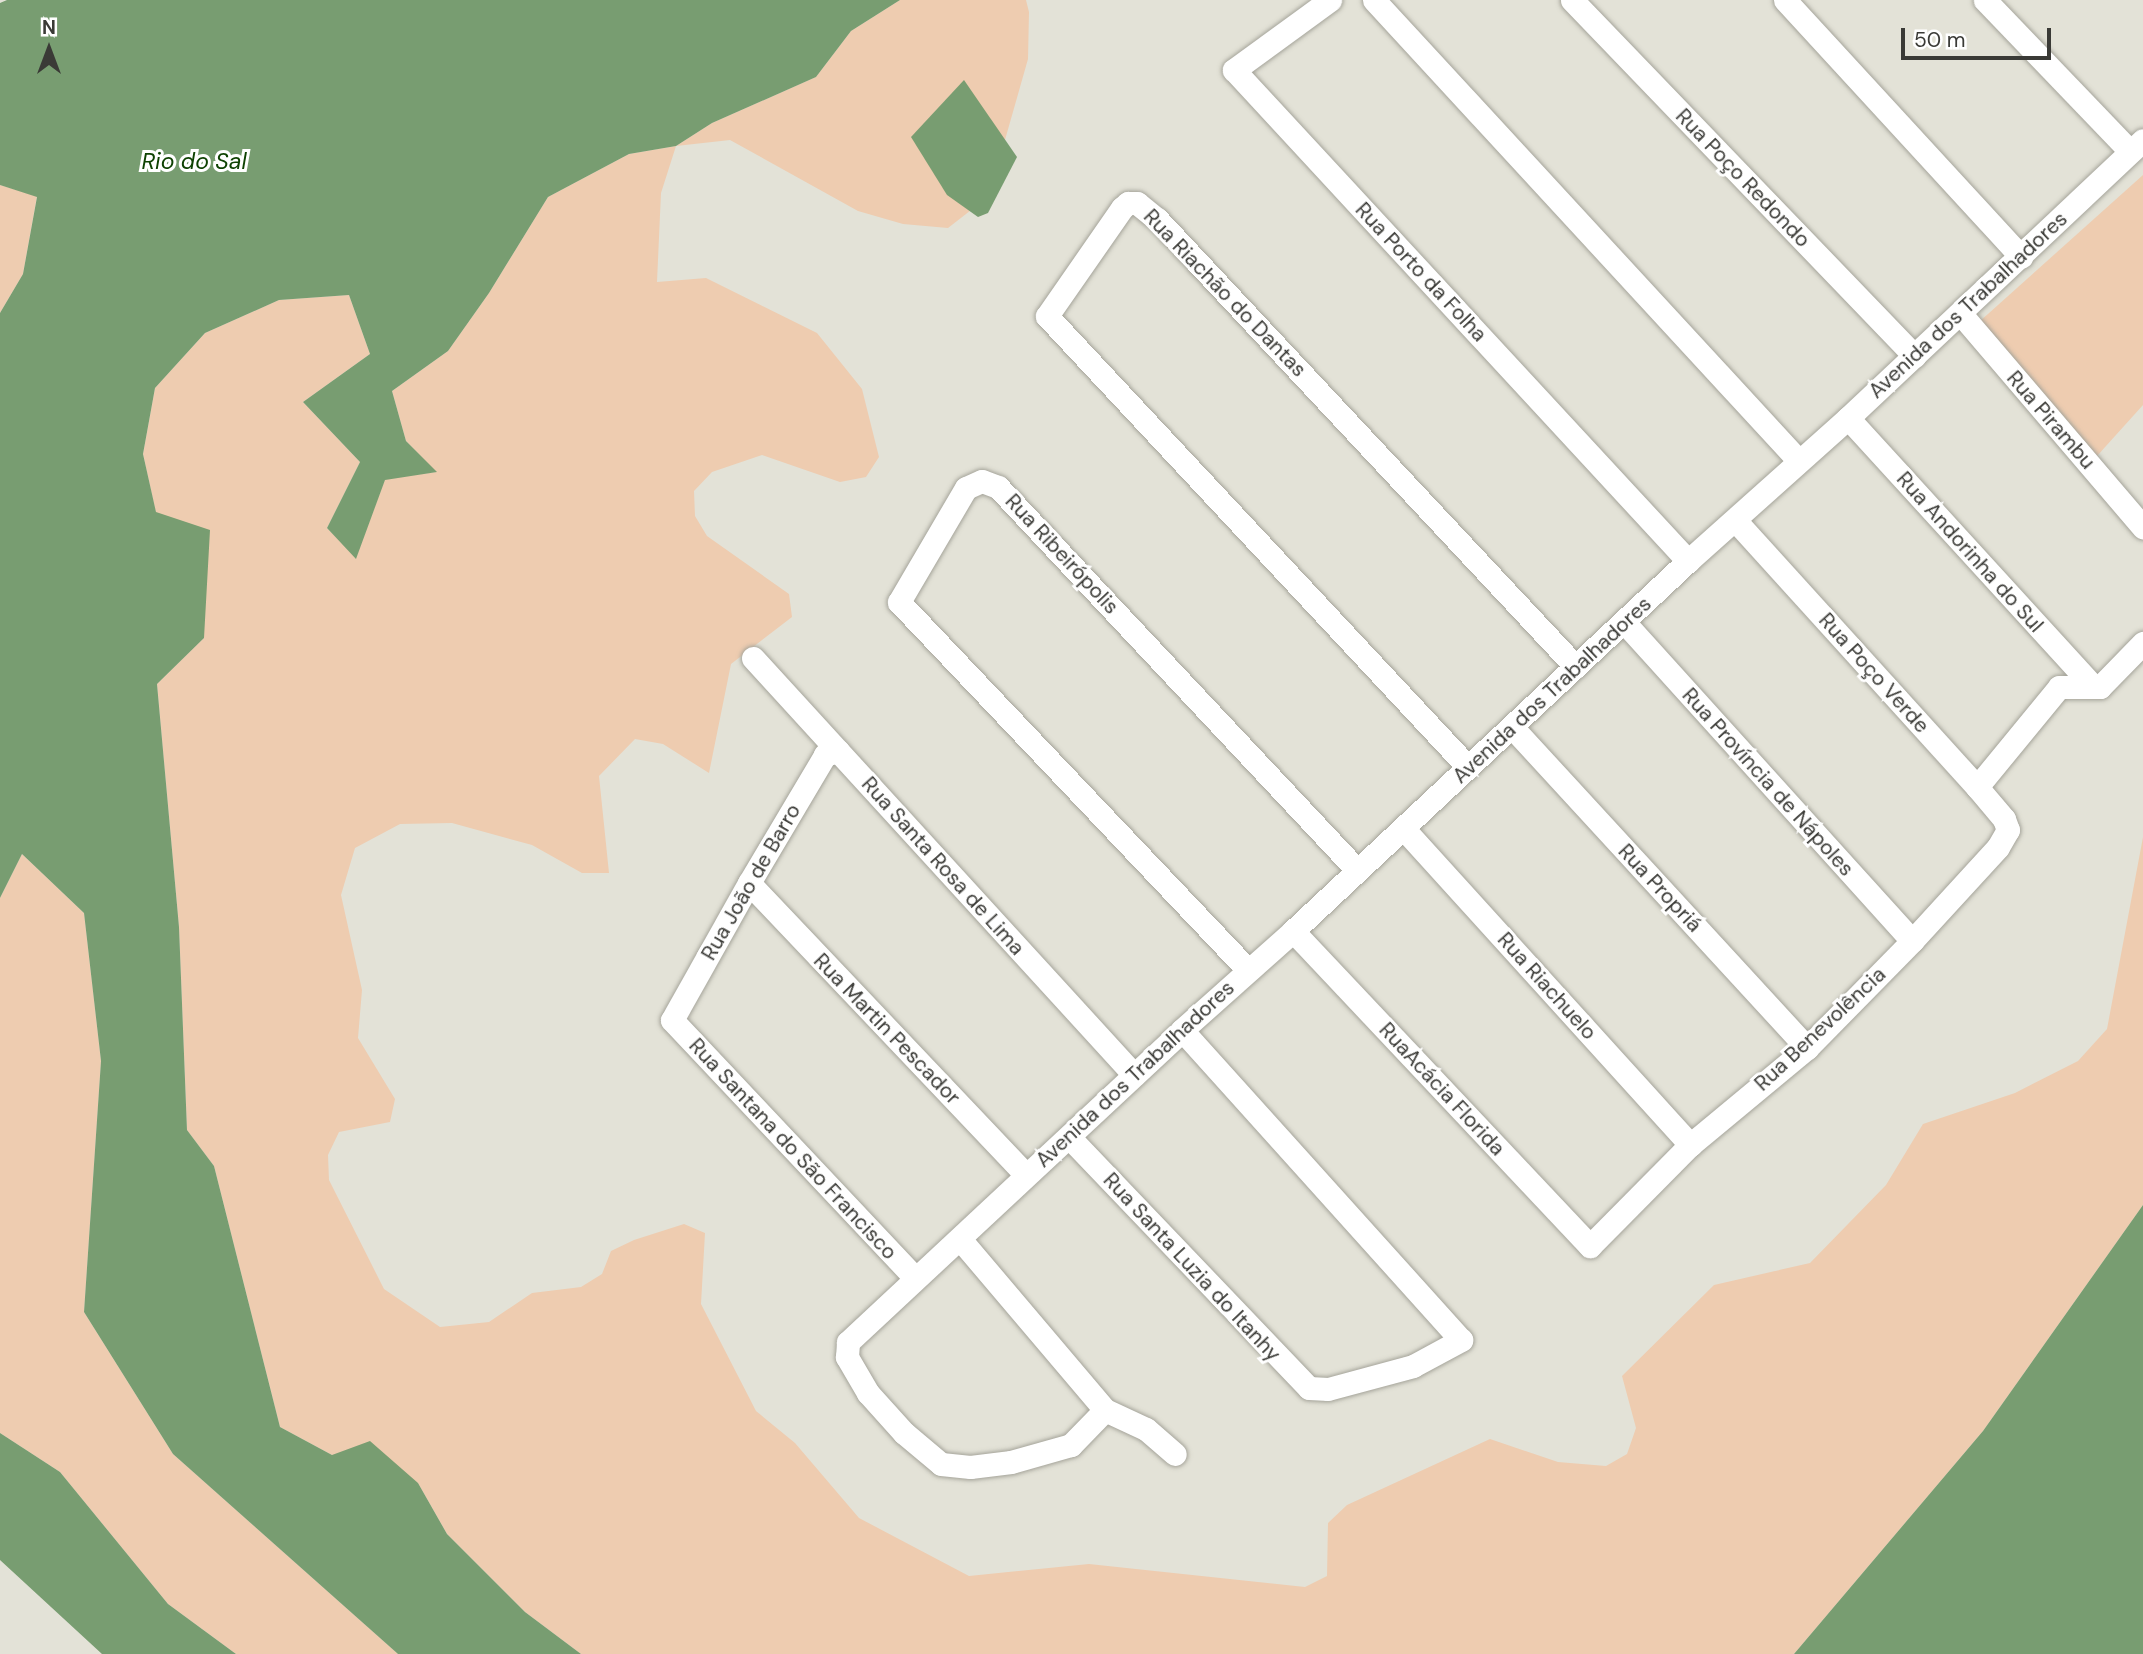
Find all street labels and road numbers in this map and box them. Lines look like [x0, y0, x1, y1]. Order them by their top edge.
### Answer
street label: Rua Poço Redondo [1670, 104, 1816, 252]
street label: Rua Porto da Folha [1350, 197, 1492, 347]
street label: Rua Riachão do Dantas [1138, 204, 1312, 382]
street label: Avenida dos Trabalhadores [1863, 206, 2073, 404]
street label: Rua Pirambu [2002, 366, 2100, 474]
street label: Rua Andorinha do Sul [1891, 467, 2049, 637]
street label: Rua Ribeirópolis [1000, 489, 1124, 619]
street label: Avenida dos Trabalhadores [1447, 591, 1657, 789]
street label: Rua Poço Verde [1814, 608, 1934, 738]
street label: Rua Província de Nápoles [1677, 683, 1859, 881]
street label: Rua Santa Rosa de Lima [856, 772, 1030, 960]
street label: Rua João de Barro [696, 799, 806, 965]
street label: Rua Propriá [1613, 839, 1707, 937]
street label: Rua Riachuelo [1492, 927, 1602, 1045]
street label: Rua Martin Pescador [808, 948, 966, 1110]
street label: Rua Benevolência [1749, 962, 1891, 1096]
street label: Avenida dos Trabalhadores [1030, 975, 1240, 1173]
street label: RuaAcácia Florida [1374, 1017, 1510, 1161]
street label: Rua Santana do São Francisco [684, 1033, 902, 1265]
street label: Rua Santa Luzia do Itanhy [1098, 1168, 1286, 1366]

